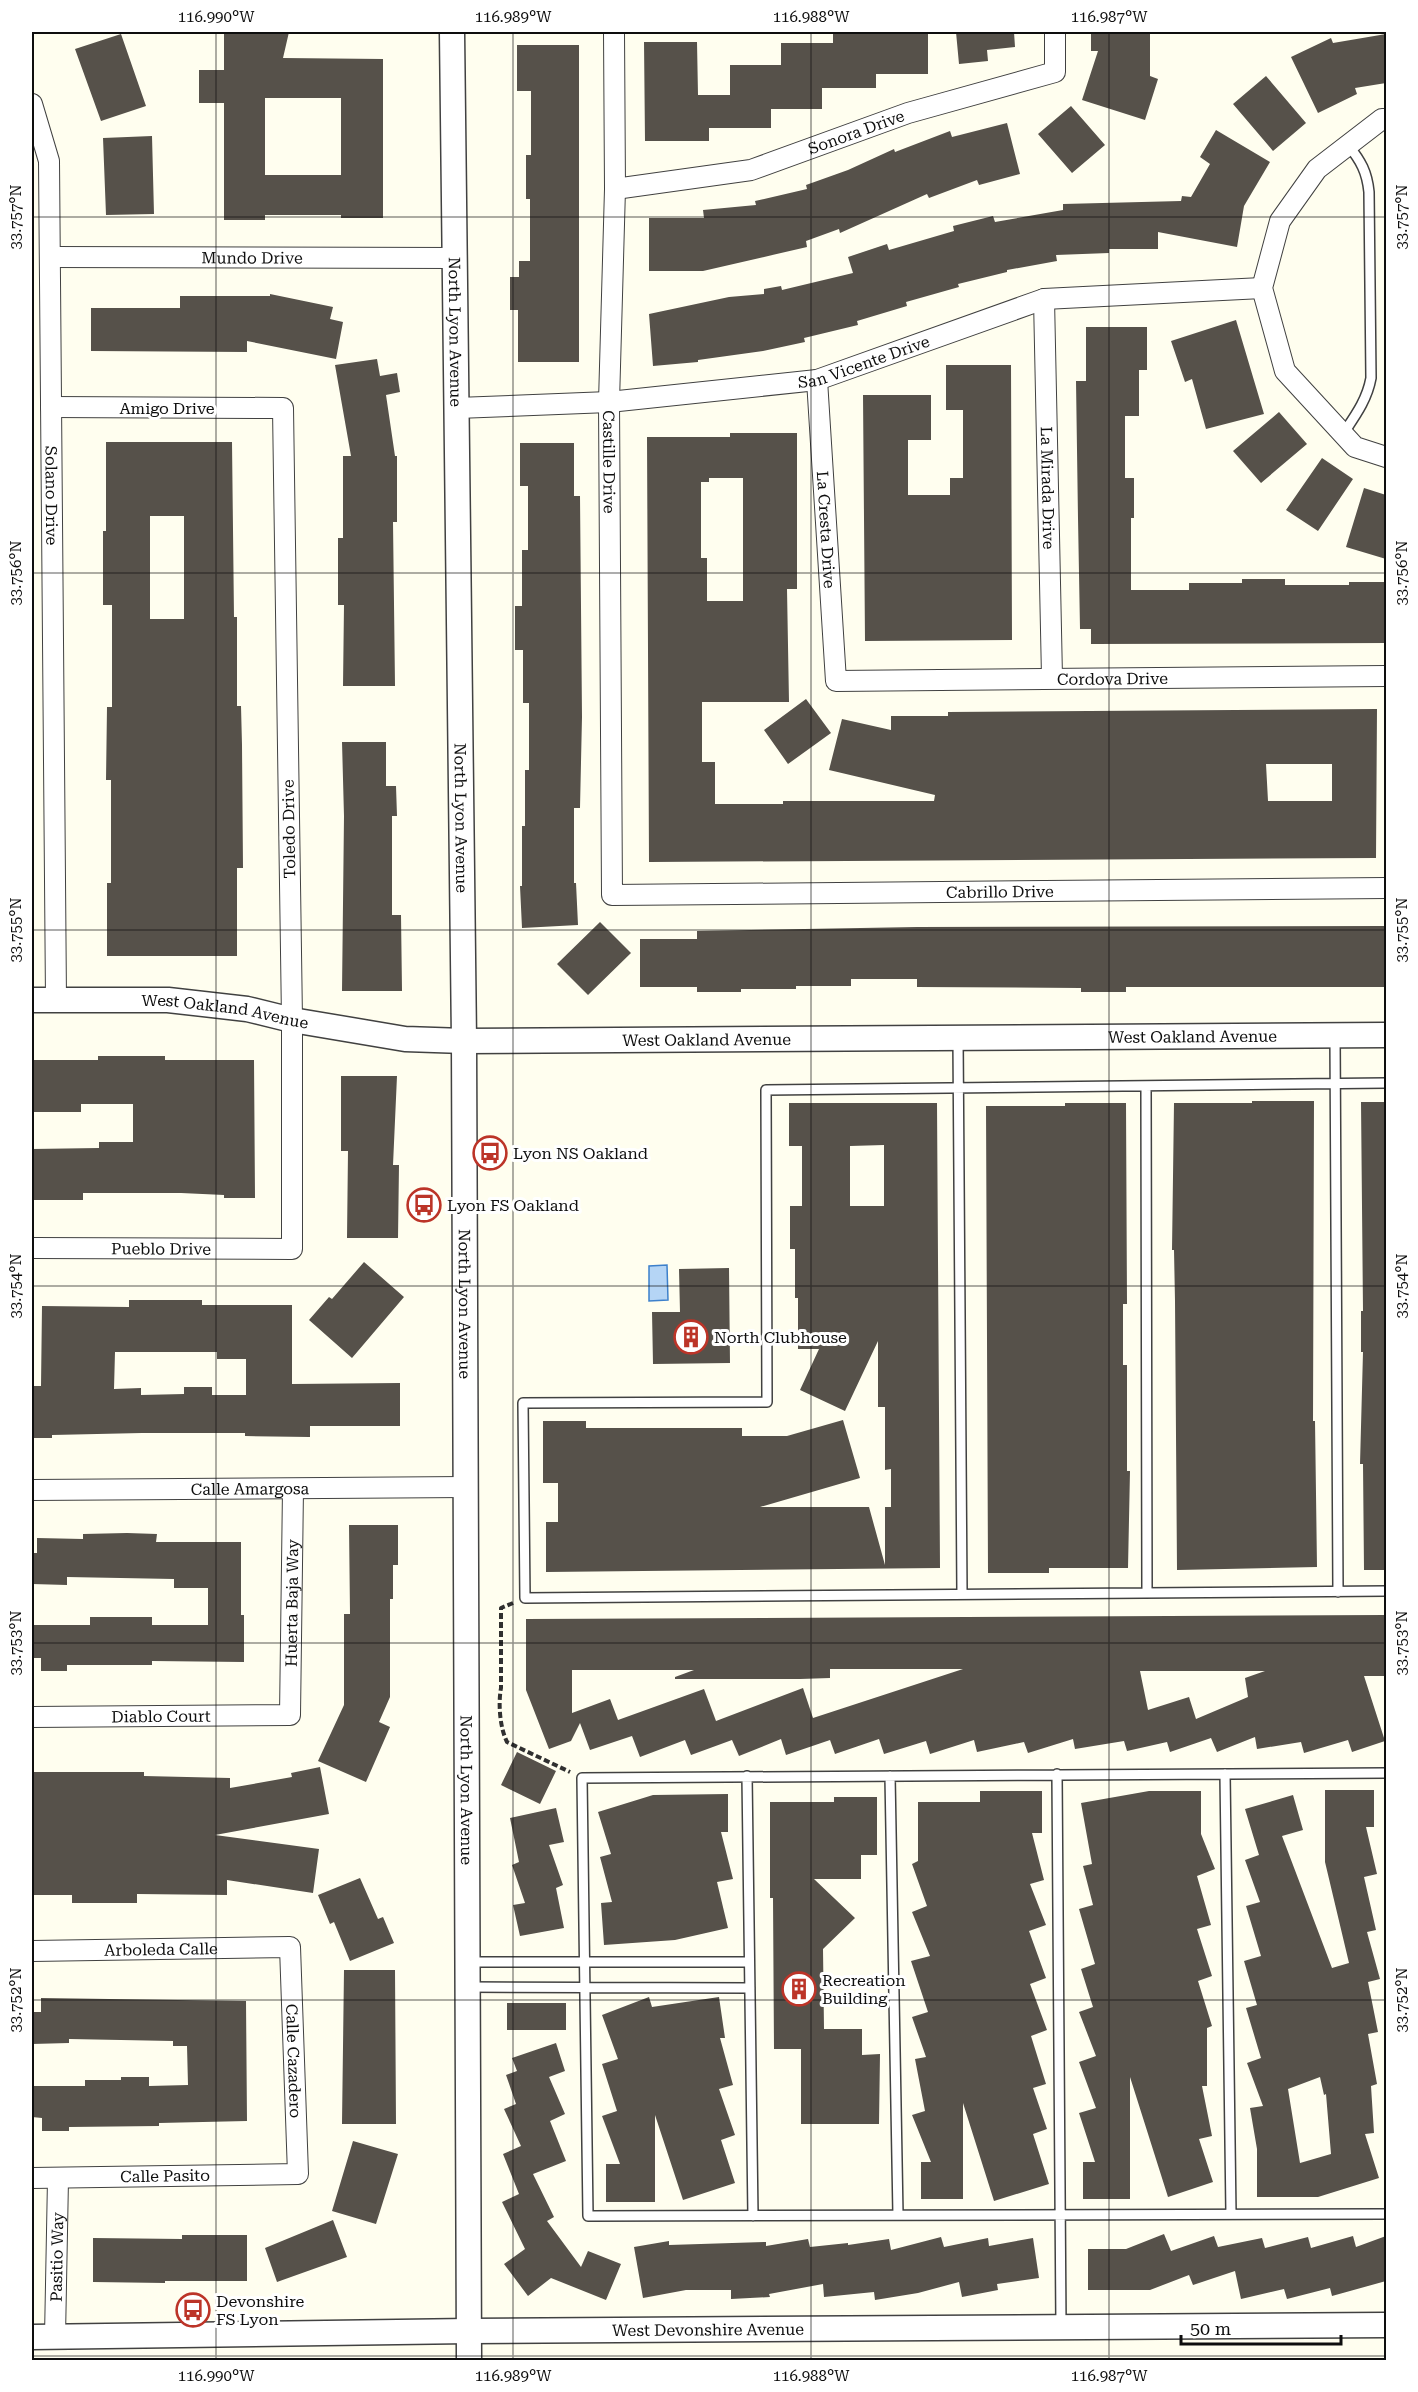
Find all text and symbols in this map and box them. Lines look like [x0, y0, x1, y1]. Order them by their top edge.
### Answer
text: 116.990°W [178, 8, 255, 26]
text: 116.989°W [475, 8, 552, 26]
text: 116.988°W [773, 8, 850, 26]
text: 116.987°W [1071, 8, 1148, 26]
street label: Sonora Drive [805, 106, 907, 158]
text: 33.757°N [7, 184, 25, 250]
text: 33.757°N [1393, 184, 1411, 250]
street label: Mundo Drive [201, 248, 303, 267]
street label: North Lyon Avenue [445, 257, 466, 407]
street label: San Vicente Drive [797, 331, 932, 391]
street label: Amigo Drive [119, 399, 215, 418]
street label: Castille Drive [600, 410, 619, 514]
street label: La Mirada Drive [1037, 426, 1059, 550]
street label: Solano Drive [42, 446, 62, 546]
street label: La Cresta Drive [813, 470, 840, 589]
text: 33.756°N [7, 540, 25, 606]
text: 33.756°N [1393, 540, 1411, 606]
street label: Cordova Drive [1057, 668, 1168, 688]
street label: North Lyon Avenue [451, 743, 472, 893]
street label: Toledo Drive [279, 779, 299, 879]
street label: Cabrillo Drive [946, 882, 1054, 901]
text: 33.755°N [7, 897, 25, 963]
text: 33.755°N [1393, 897, 1411, 963]
street label: West Oakland Avenue [142, 990, 310, 1032]
street label: West Oakland Avenue [1108, 1026, 1277, 1046]
street label: West Oakland Avenue [622, 1029, 791, 1049]
bus stop icon: Lyon NS Oakland [472, 1135, 508, 1171]
place label: Lyon NS Oakland [513, 1144, 648, 1163]
bus stop icon: Lyon FS Oakland [406, 1187, 442, 1223]
place label: Lyon FS Oakland [447, 1196, 579, 1215]
street label: North Lyon Avenue [455, 1229, 475, 1379]
street label: Pueblo Drive [111, 1239, 211, 1258]
text: 33.754°N [7, 1253, 25, 1319]
text: 33.754°N [1393, 1253, 1411, 1319]
building icon: North Clubhouse [673, 1319, 709, 1355]
place label: North Clubhouse [714, 1328, 847, 1347]
street label: Calle Amargosa [191, 1479, 310, 1498]
street label: Huerta Baja Way [281, 1539, 302, 1667]
text: 33.753°N [7, 1610, 25, 1676]
text: 33.753°N [1393, 1610, 1411, 1676]
street label: Diablo Court [111, 1706, 211, 1726]
street label: North Lyon Avenue [457, 1715, 477, 1865]
street label: Arboleda Calle [104, 1939, 218, 1959]
text: 33.752°N [7, 1967, 25, 2033]
text: 33.752°N [1393, 1967, 1411, 2033]
building icon: Recreation Building [781, 1971, 817, 2007]
place label: Recreation Building [822, 1971, 906, 2008]
street label: Calle Cazadero [283, 2003, 306, 2119]
street label: Calle Pasito [120, 2166, 210, 2186]
street label: Pasitio Way [46, 2212, 67, 2302]
bus stop icon: Devonshire FS Lyon [175, 2292, 211, 2328]
place label: Devonshire FS Lyon [216, 2292, 305, 2329]
scale bar [1181, 2308, 1342, 2346]
text: 50 m [1190, 2318, 1231, 2339]
street label: West Devonshire Avenue [612, 2319, 804, 2340]
text: 116.990°W [178, 2367, 255, 2385]
text: 116.989°W [475, 2367, 552, 2385]
text: 116.988°W [773, 2367, 850, 2385]
text: 116.987°W [1071, 2367, 1148, 2385]

